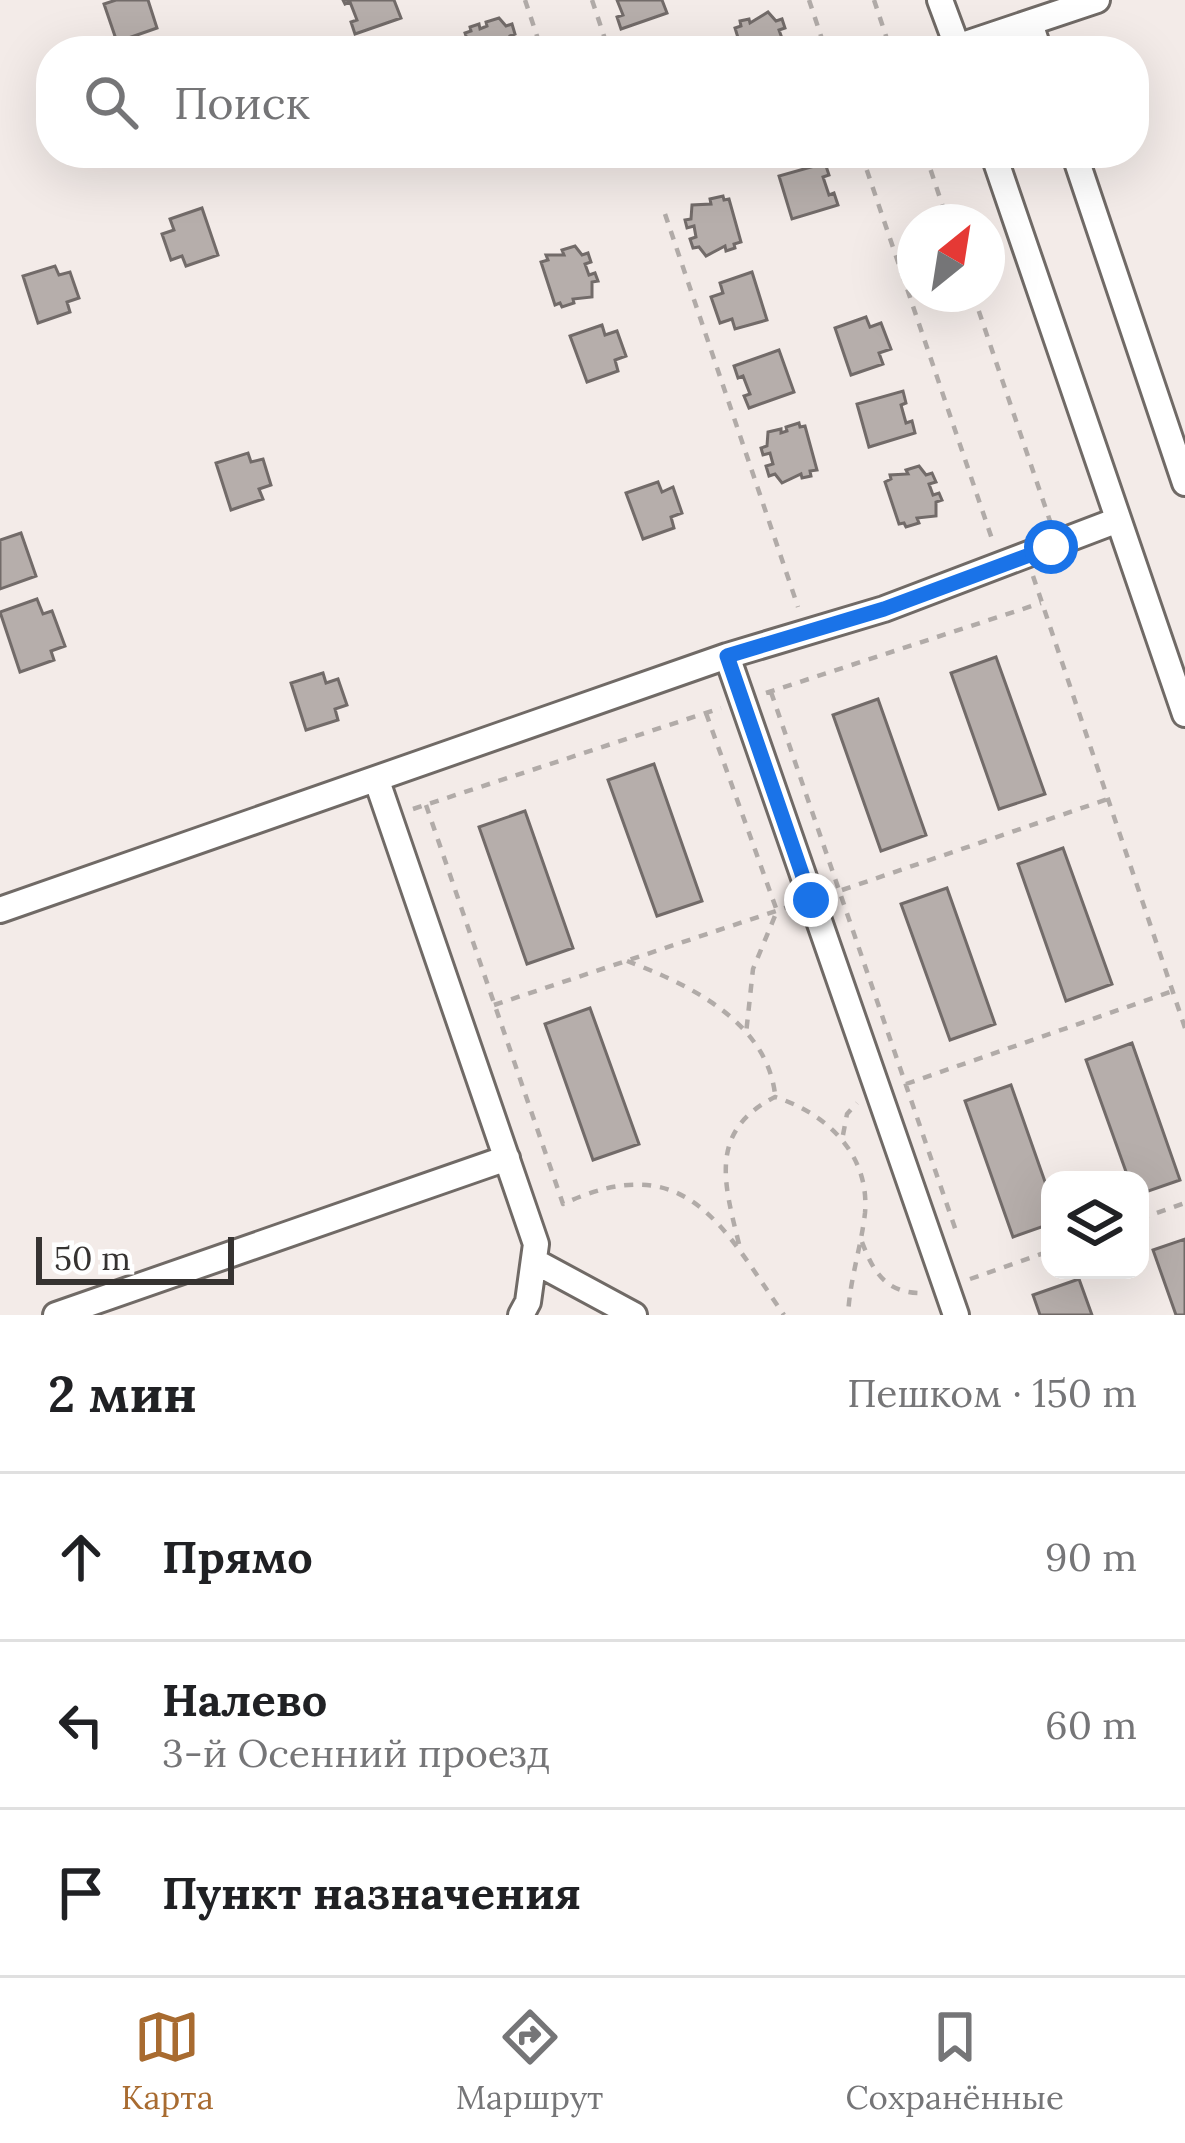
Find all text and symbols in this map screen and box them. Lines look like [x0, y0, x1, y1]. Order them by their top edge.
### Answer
search box [36, 36, 1149, 168]
icon: search [78, 69, 144, 135]
text: Поиск [174, 74, 310, 131]
north arrow [897, 204, 1005, 312]
route start [1024, 520, 1078, 574]
route end [784, 873, 838, 927]
map controls [1041, 1171, 1149, 1279]
button: layers [1041, 1171, 1149, 1279]
scale bar [36, 1231, 234, 1284]
text: 50 m [54, 1237, 131, 1279]
text: 2 мин [48, 1361, 197, 1426]
text: Пешком · 150 m [847, 1368, 1137, 1418]
icon: ahead [48, 1524, 114, 1590]
text: Прямо [162, 1528, 313, 1585]
text: 90 m [1045, 1532, 1137, 1582]
text: Налево [162, 1671, 327, 1728]
icon: left [48, 1692, 114, 1758]
text: 60 m [1045, 1700, 1137, 1750]
text: 3-й Осенний проезд [162, 1728, 550, 1778]
icon: arrive [48, 1860, 114, 1926]
text: Пункт назначения [162, 1864, 581, 1921]
tab: Карта [121, 2004, 214, 2118]
tab: Маршрут [456, 2004, 603, 2118]
tab: Сохранённые [845, 2004, 1064, 2118]

